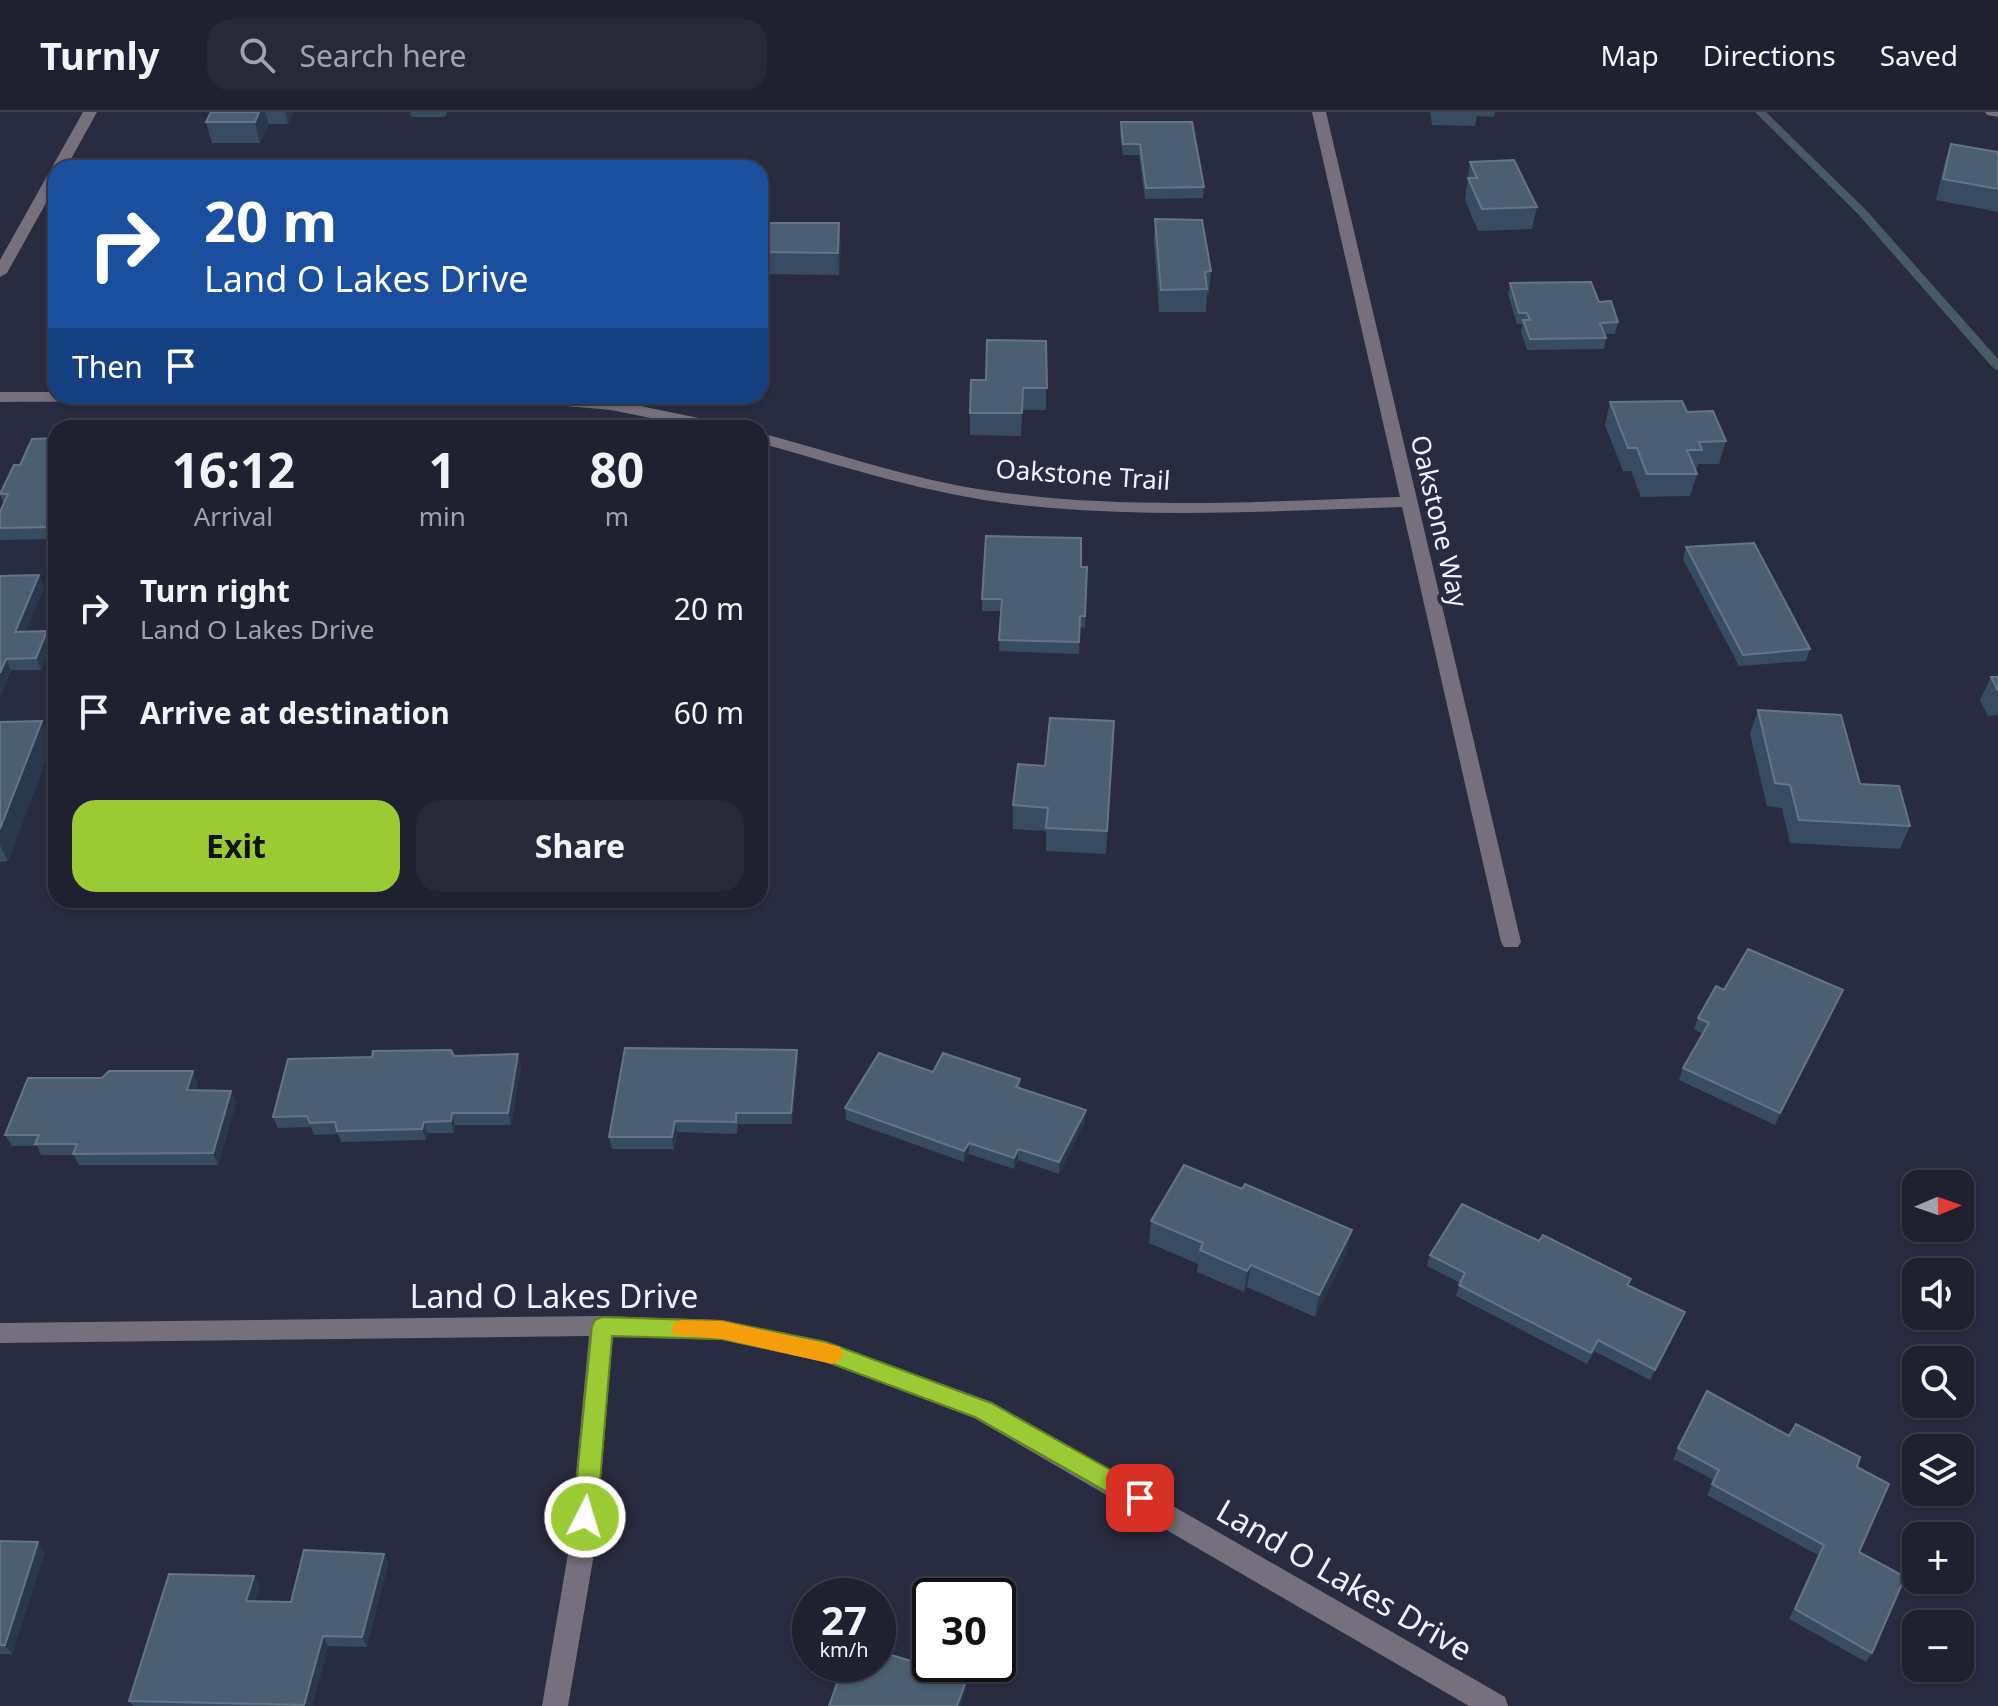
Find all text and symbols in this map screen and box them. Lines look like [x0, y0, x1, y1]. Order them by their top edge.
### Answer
search box [207, 19, 767, 91]
text: Turnly [40, 29, 159, 81]
icon: search [235, 33, 279, 77]
text: Search here [299, 35, 466, 76]
text: Map [1600, 36, 1659, 74]
text: Directions [1703, 36, 1836, 74]
text: Saved [1880, 36, 1958, 74]
text: 20 m [204, 182, 337, 258]
icon: right [72, 192, 176, 296]
text: Land O Lakes Drive [204, 254, 529, 303]
icon: arrive [159, 344, 203, 388]
text: Then [72, 346, 143, 387]
street label: Oakstone Way [1403, 432, 1477, 611]
text: 16:12 [172, 437, 295, 502]
text: 1 [428, 437, 456, 502]
text: 80 [589, 437, 644, 502]
street label: Oakstone Trail [994, 450, 1172, 498]
text: Arrival [194, 498, 273, 534]
text: min [419, 498, 466, 534]
text: m [605, 498, 629, 534]
text: Turn right [140, 570, 290, 611]
icon: right [72, 586, 116, 630]
text: 20 m [674, 588, 744, 629]
text: Land O Lakes Drive [140, 611, 374, 647]
icon: arrive [72, 690, 116, 734]
text: Arrive at destination [140, 692, 450, 733]
text: 60 m [674, 692, 744, 733]
button: Exit [72, 800, 400, 892]
button: Share [416, 800, 744, 892]
north arrow [1902, 1170, 1974, 1242]
map controls [1902, 1170, 1974, 1682]
button: sound [1902, 1258, 1974, 1330]
street label: Land O Lakes Drive [410, 1274, 698, 1317]
button: search [1902, 1346, 1974, 1418]
button: layers [1902, 1434, 1974, 1506]
pin [1106, 1464, 1174, 1532]
position arrow [543, 1475, 627, 1559]
icon: arrive [1118, 1476, 1162, 1520]
street label: Land O Lakes Drive [1209, 1488, 1481, 1670]
button: + [1902, 1522, 1974, 1594]
speed limit sign: 30 [912, 1578, 1016, 1682]
text: 27 [821, 1592, 867, 1647]
button: − [1902, 1610, 1974, 1682]
text: km/h [819, 1636, 869, 1663]

